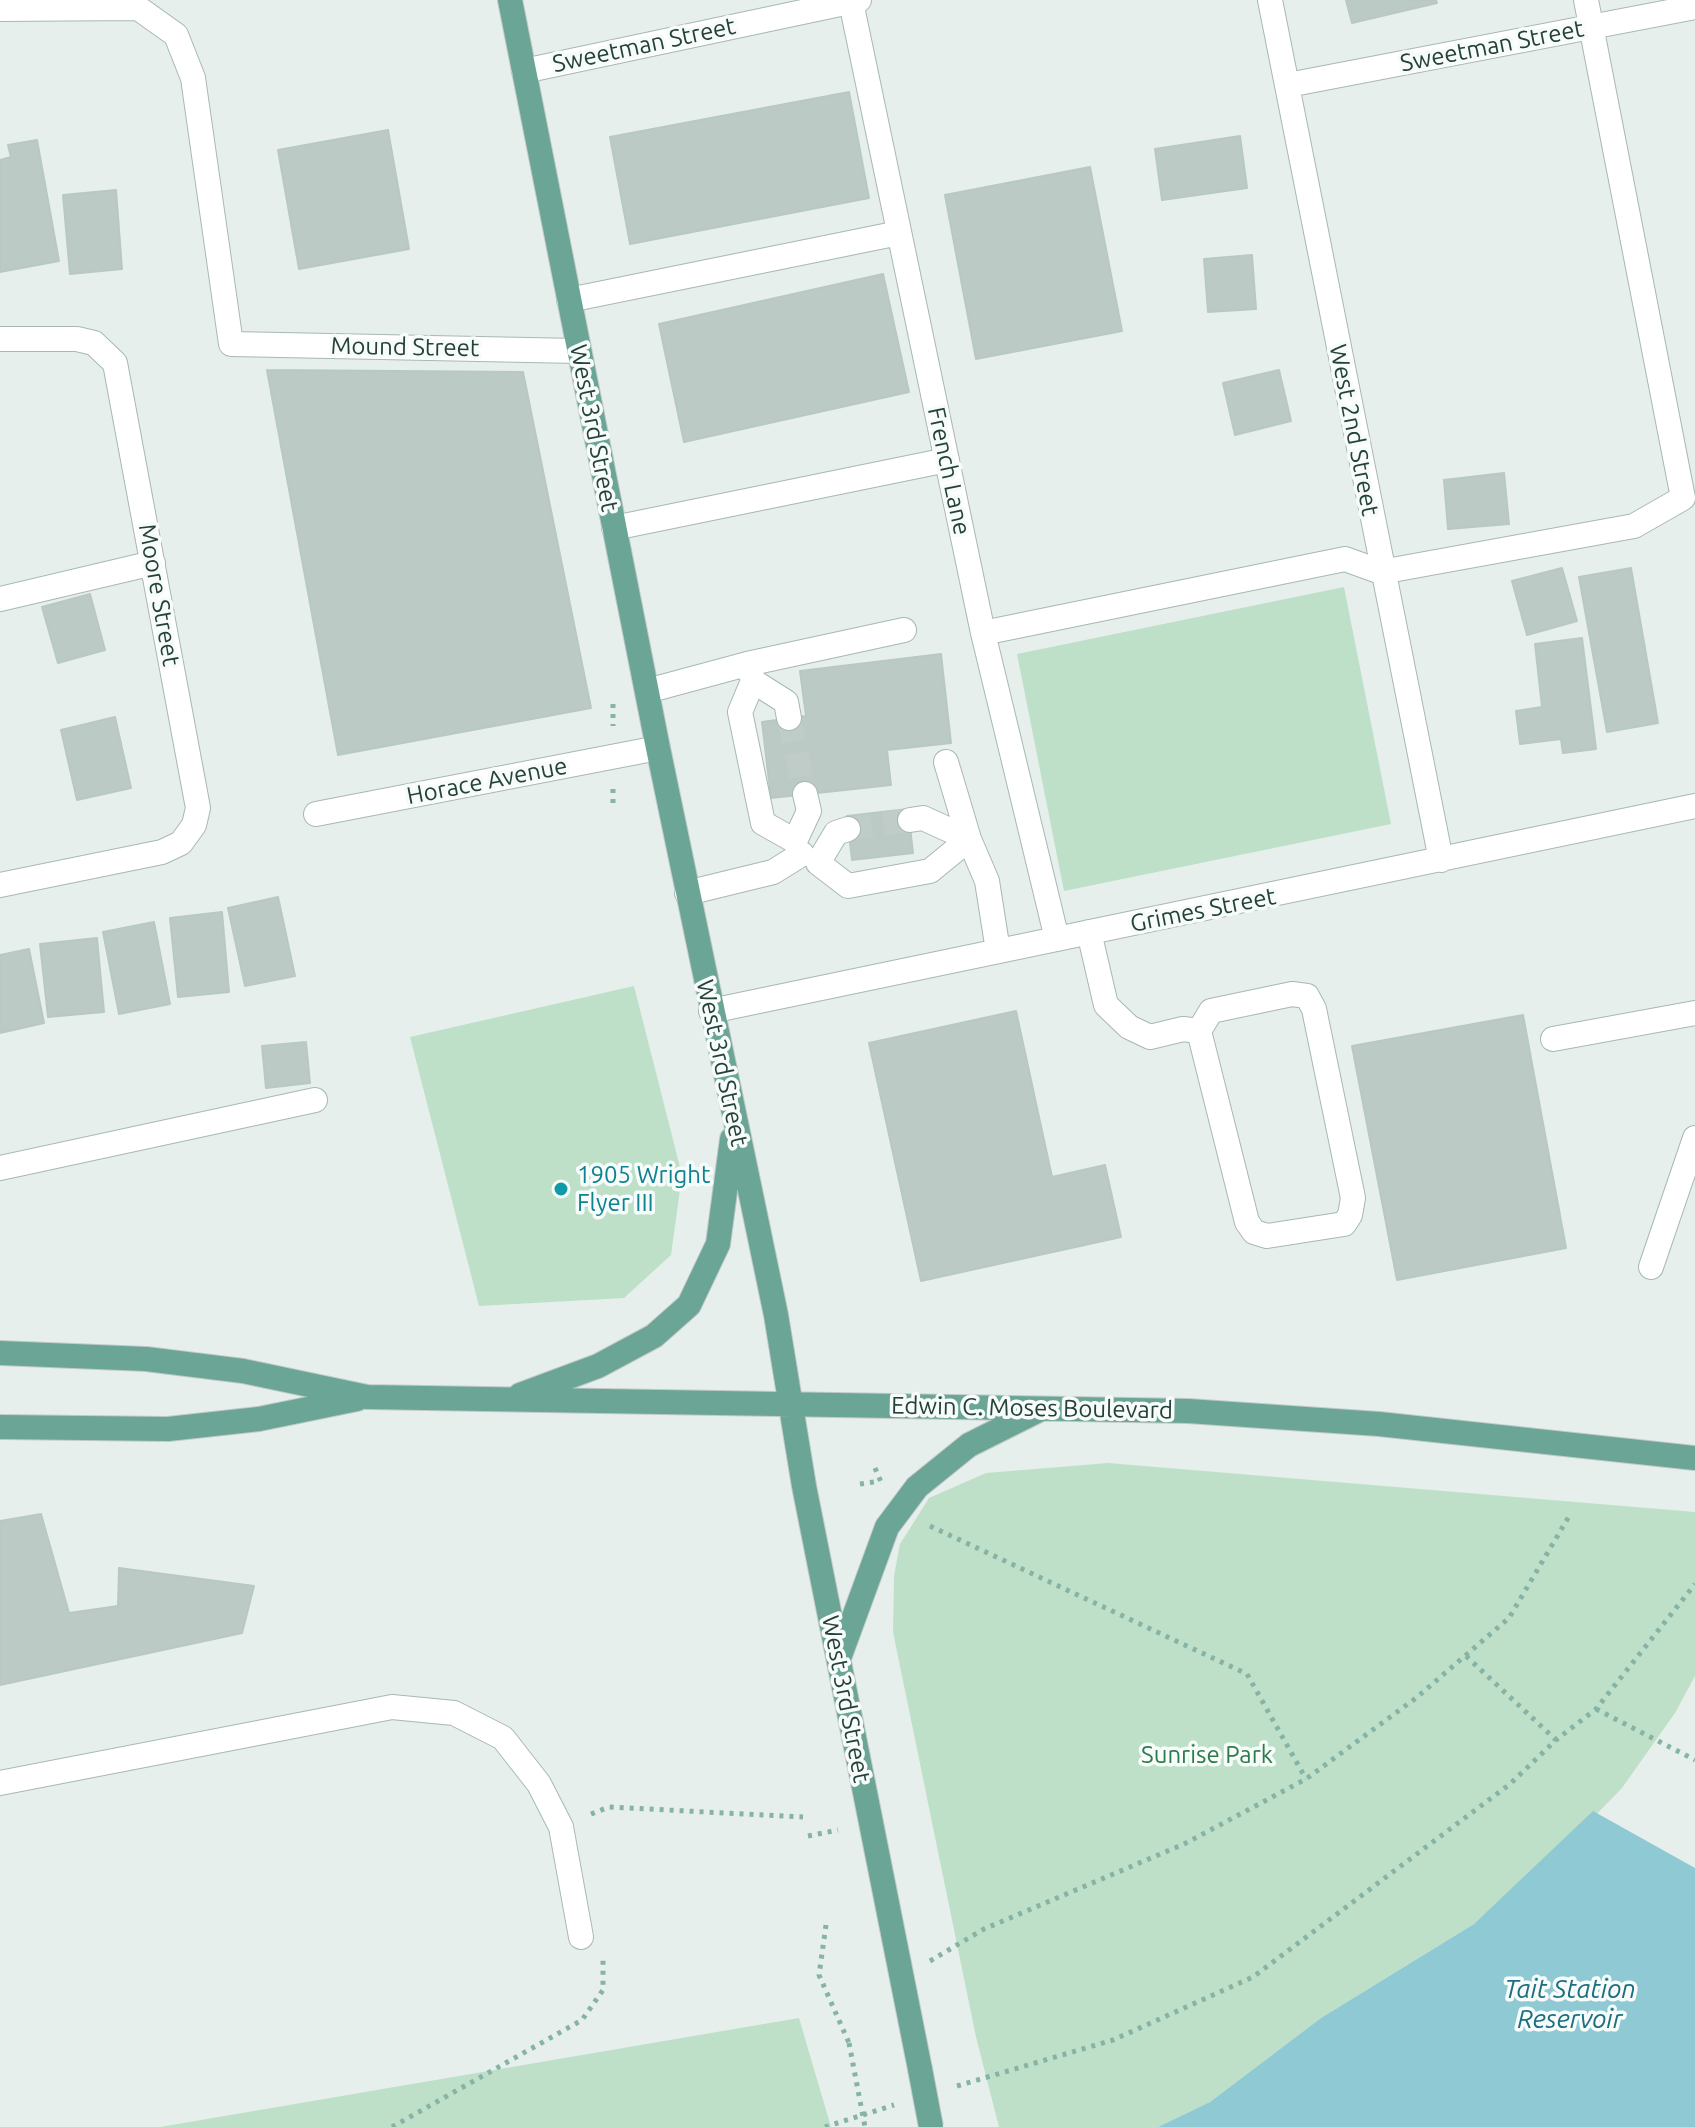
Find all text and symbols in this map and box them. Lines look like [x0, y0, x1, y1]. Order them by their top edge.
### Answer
street label: Sweetman Street [550, 12, 738, 78]
street label: Sweetman Street [1398, 14, 1586, 78]
street label: Mound Street [330, 331, 480, 363]
street label: West 3rd Street [564, 342, 624, 514]
street label: West 2nd Street [1323, 342, 1385, 518]
street label: French Lane [921, 404, 977, 538]
street label: Moore Street [132, 522, 186, 668]
street label: Horace Avenue [404, 751, 570, 811]
street label: Grimes Street [1128, 882, 1278, 938]
street label: West 3rd Street [690, 977, 754, 1149]
place label: 1905 Wright Flyer III [577, 1161, 710, 1217]
marker: 1905 Wright Flyer III [552, 1180, 570, 1198]
street label: Edwin C. Moses Boulevard [891, 1391, 1173, 1425]
street label: West 3rd Street [816, 1613, 876, 1785]
park label: Sunrise Park [1141, 1741, 1273, 1769]
water label: Tait Station Reservoir [1504, 1973, 1636, 2034]

